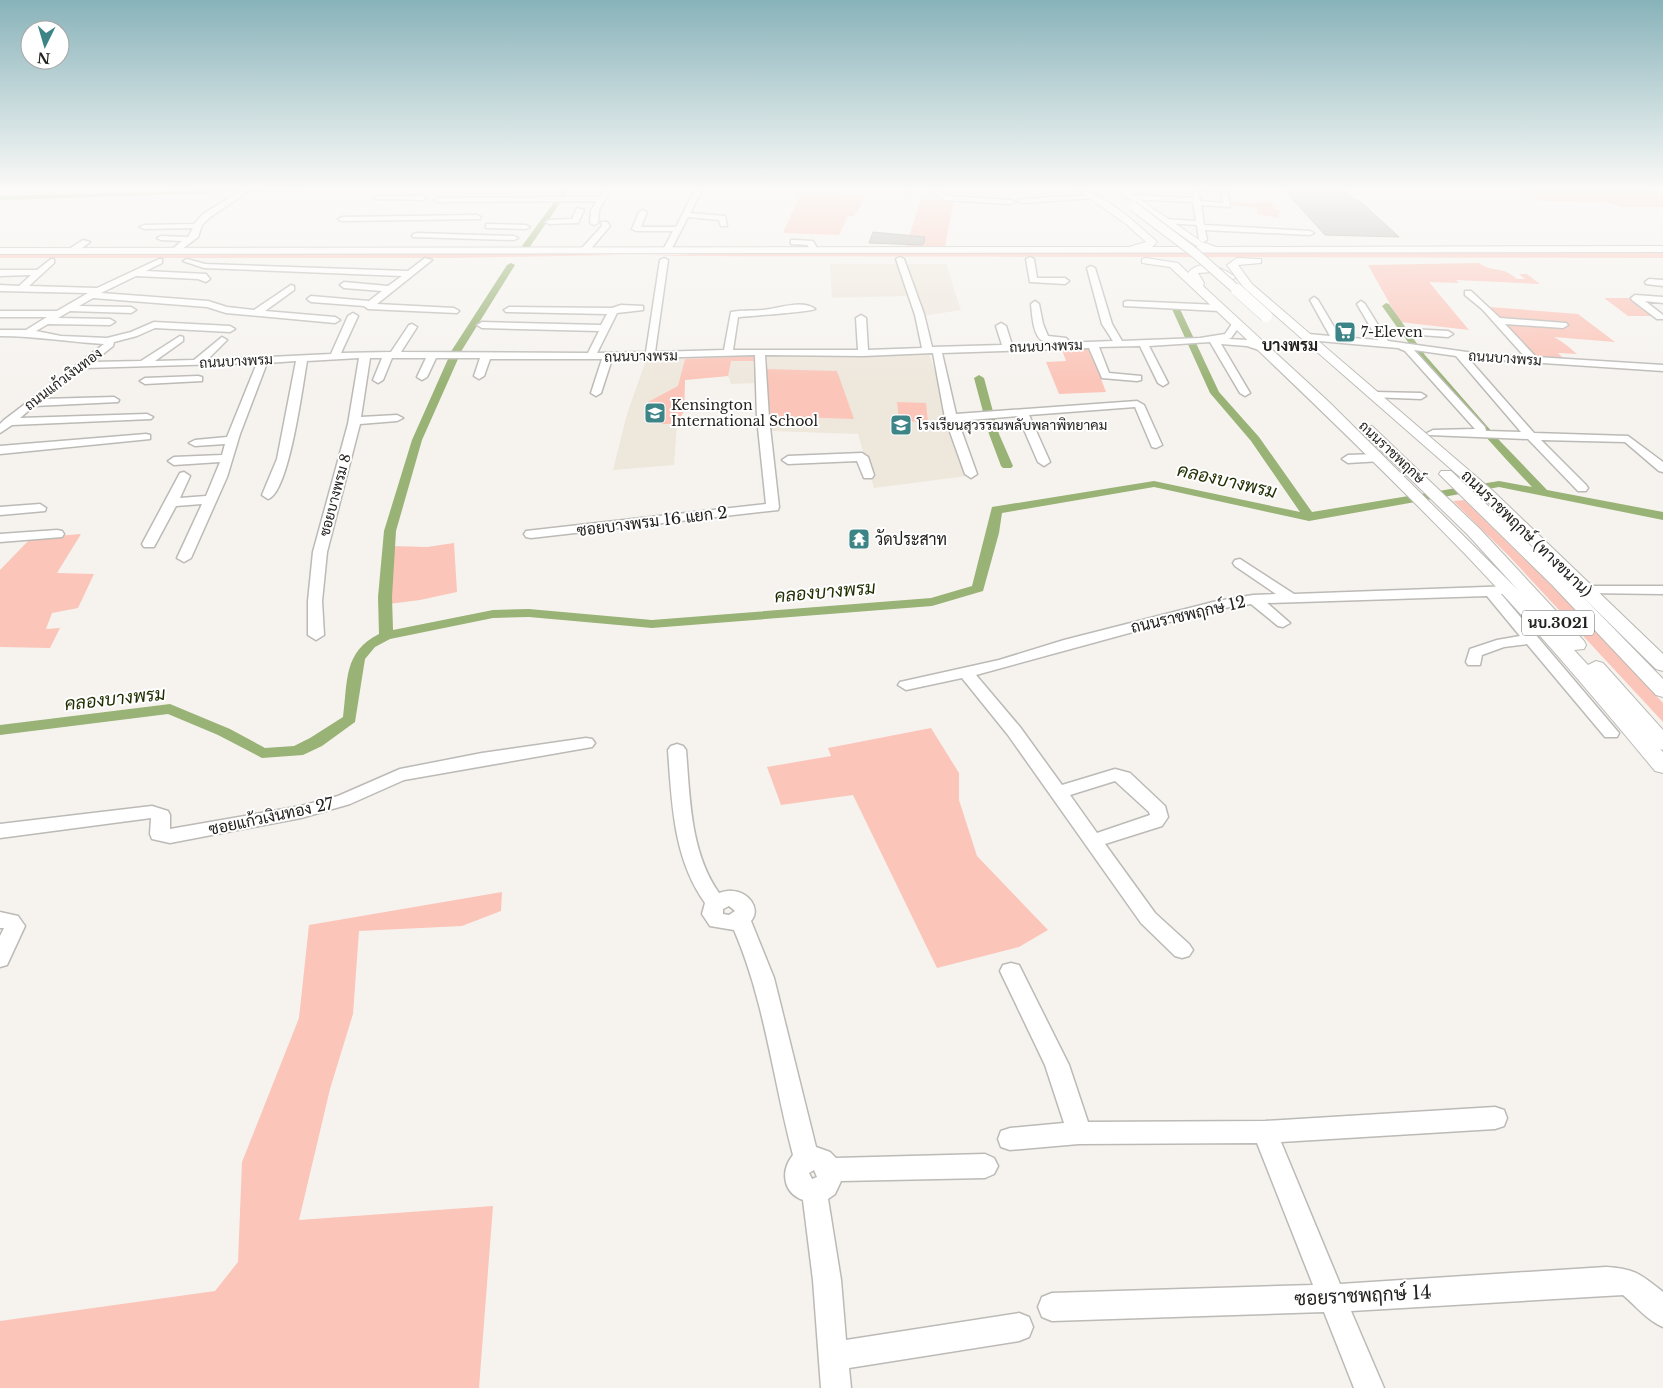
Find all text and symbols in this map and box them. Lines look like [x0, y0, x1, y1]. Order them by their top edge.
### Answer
north arrow [20, 20, 70, 70]
text: N [37, 48, 51, 67]
supermarket icon: 7-Eleven [1333, 320, 1357, 344]
place label: 7-Eleven [1361, 323, 1423, 341]
district label: บางพรม [1262, 335, 1318, 355]
street label: ถนนบางพรม [1009, 336, 1083, 356]
street label: ถนนแก้วเงินทอง [21, 344, 105, 414]
street label: ถนนบางพรม [604, 346, 678, 366]
street label: ถนนบางพรม [1468, 346, 1542, 370]
street label: ถนนบางพรม [199, 350, 273, 372]
place label: Kensington International School [671, 396, 819, 430]
school or university icon: Kensington International School [643, 401, 667, 425]
school or university icon: โรงเรียนสุวรรณพลับพลาพิทยาคม [889, 413, 913, 437]
place label: โรงเรียนสุวรรณพลับพลาพิทยาคม [916, 416, 1107, 435]
street label: ถนนราชพฤกษ์ [1355, 417, 1429, 488]
street label: ซอยบางพรม 8 [315, 452, 355, 538]
water label: คลองบางพรม [1175, 459, 1279, 503]
street label: ถนนราชพฤกษ์ (ทางขนาน) [1457, 464, 1598, 601]
street label: ซอยบางพรม 16 แยก 2 [576, 502, 728, 540]
temple icon: วัดประสาท [847, 527, 871, 551]
place label: วัดประสาท [875, 529, 947, 549]
water label: คลองบางพรม [774, 577, 876, 607]
street label: ถนนราชพฤกษ์ 12 [1128, 589, 1247, 637]
road number: นบ.3021 [1522, 610, 1594, 636]
water label: คลองบางพรม [63, 683, 167, 715]
street label: ซอยแก้วเงินทอง 27 [207, 793, 336, 839]
street label: ซอยราชพฤกษ์ 14 [1294, 1279, 1432, 1311]

